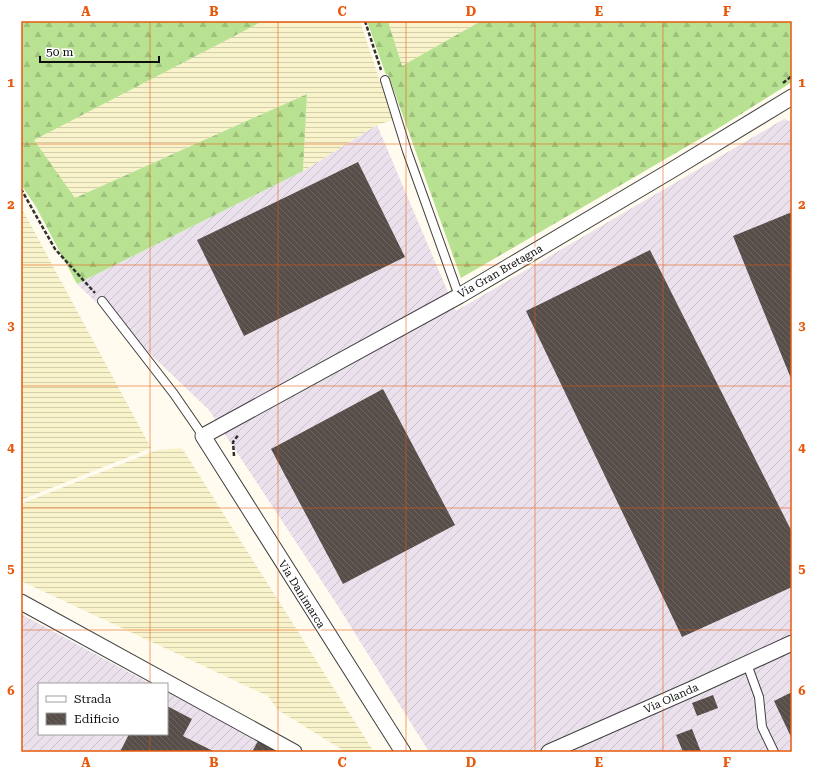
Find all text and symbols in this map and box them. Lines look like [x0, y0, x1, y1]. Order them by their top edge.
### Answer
text: A [81, 4, 91, 19]
text: B [209, 4, 219, 19]
text: C [337, 4, 347, 19]
text: D [466, 4, 476, 19]
text: E [595, 4, 603, 19]
text: F [723, 4, 731, 19]
scale bar [40, 38, 159, 64]
text: 50 m [46, 45, 73, 59]
text: 1 [7, 75, 15, 90]
text: 1 [798, 75, 806, 90]
text: 2 [7, 197, 15, 212]
text: 2 [798, 197, 806, 212]
street label: Via Gran Bretagna [455, 242, 545, 301]
text: 3 [7, 318, 15, 333]
text: 3 [798, 318, 806, 333]
text: 4 [7, 440, 15, 455]
text: 4 [798, 440, 806, 455]
street label: Via Danimarca [276, 558, 328, 631]
text: 5 [7, 561, 15, 576]
text: 5 [798, 561, 806, 576]
street label: Via Olanda [642, 681, 700, 716]
text: 6 [7, 683, 15, 698]
legend [38, 683, 168, 735]
text: 6 [798, 683, 806, 698]
text: Strada [74, 692, 112, 706]
text: Edificio [74, 712, 119, 726]
text: A [81, 755, 91, 770]
text: B [209, 755, 219, 770]
text: C [337, 755, 347, 770]
text: D [466, 755, 476, 770]
text: E [595, 755, 603, 770]
text: F [723, 755, 731, 770]

